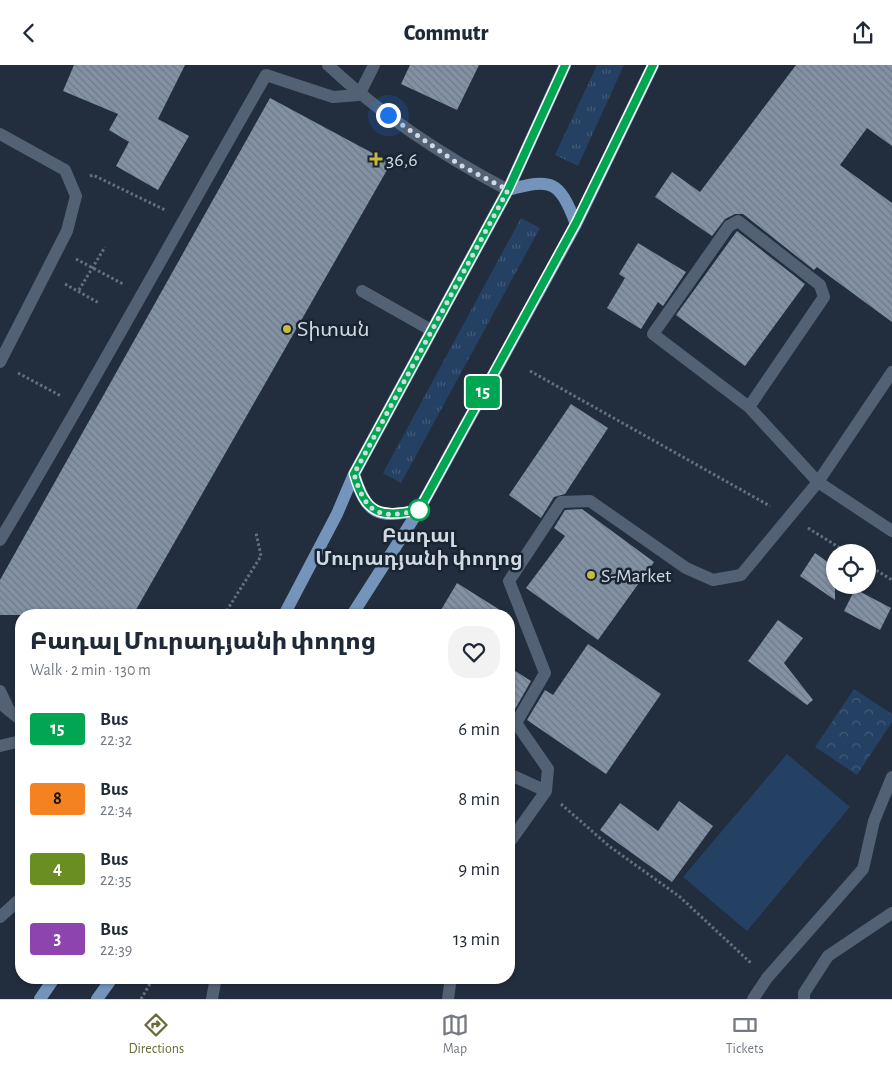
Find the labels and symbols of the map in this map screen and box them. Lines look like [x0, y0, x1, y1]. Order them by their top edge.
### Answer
your location [376, 103, 401, 128]
place label: 36,6 [386, 150, 418, 170]
marker: 36,6 [370, 153, 382, 165]
place label: Տիտան [297, 320, 369, 341]
marker: Տիտան [281, 323, 293, 335]
line badge: 15 [460, 376, 506, 408]
marker: Բադալ Մուրադյանի փողոց [408, 499, 430, 521]
place label: Բադալ Մուրադյանի փողոց [315, 526, 523, 570]
place label: S-Market [601, 566, 672, 586]
marker: S-Market [585, 569, 597, 581]

